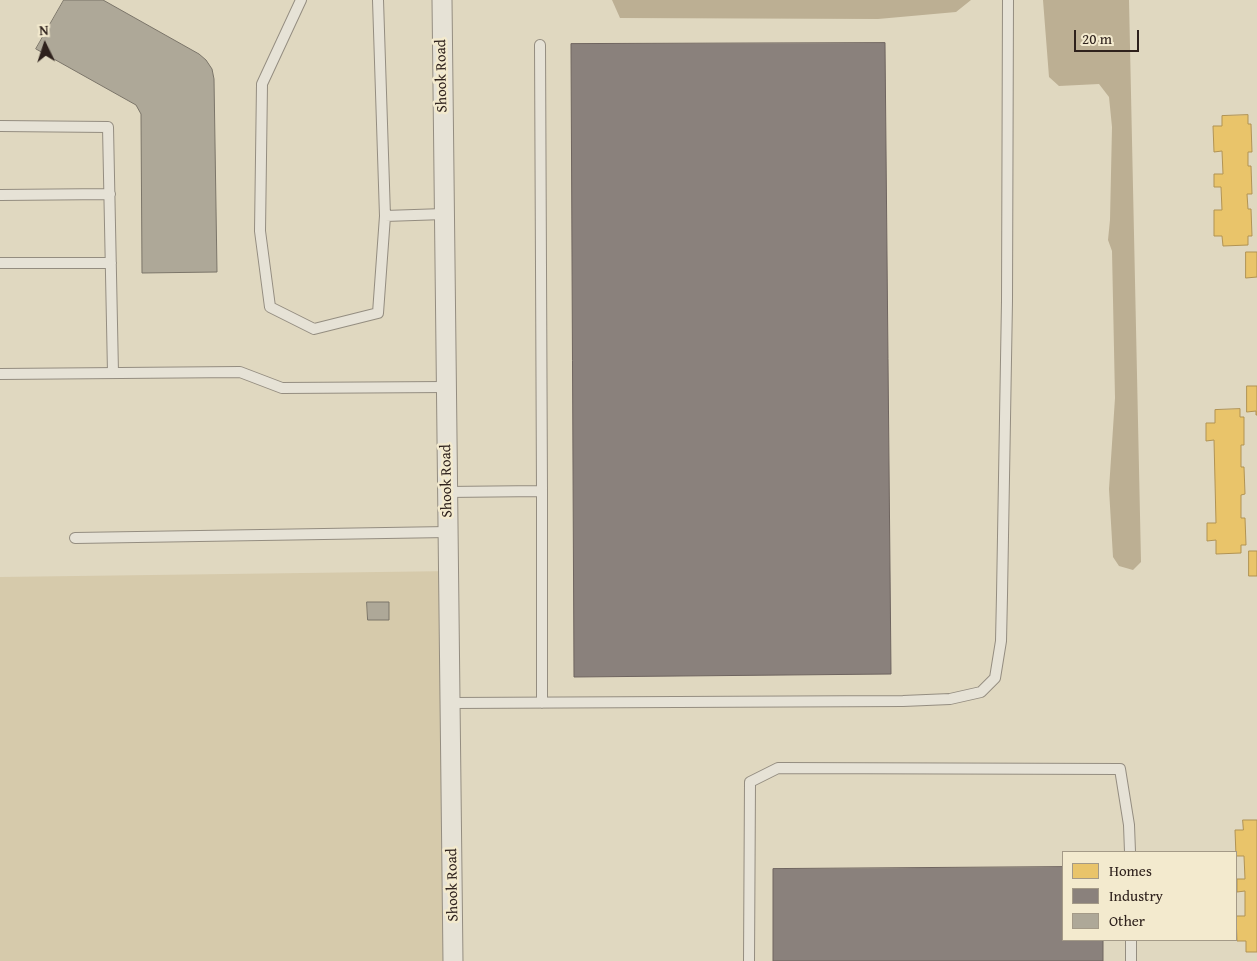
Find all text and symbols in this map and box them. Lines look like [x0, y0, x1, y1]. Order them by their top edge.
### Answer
north arrow [20, 20, 70, 70]
text: N [39, 20, 49, 40]
scale bar [1077, 20, 1142, 52]
text: 20 m [1082, 28, 1112, 49]
street label: Shook Road [432, 39, 452, 113]
street label: Shook Road [437, 444, 457, 518]
street label: Shook Road [443, 848, 463, 922]
legend [1062, 851, 1237, 941]
text: Homes [1109, 860, 1152, 881]
text: Industry [1109, 885, 1163, 906]
text: Other [1109, 910, 1145, 931]

